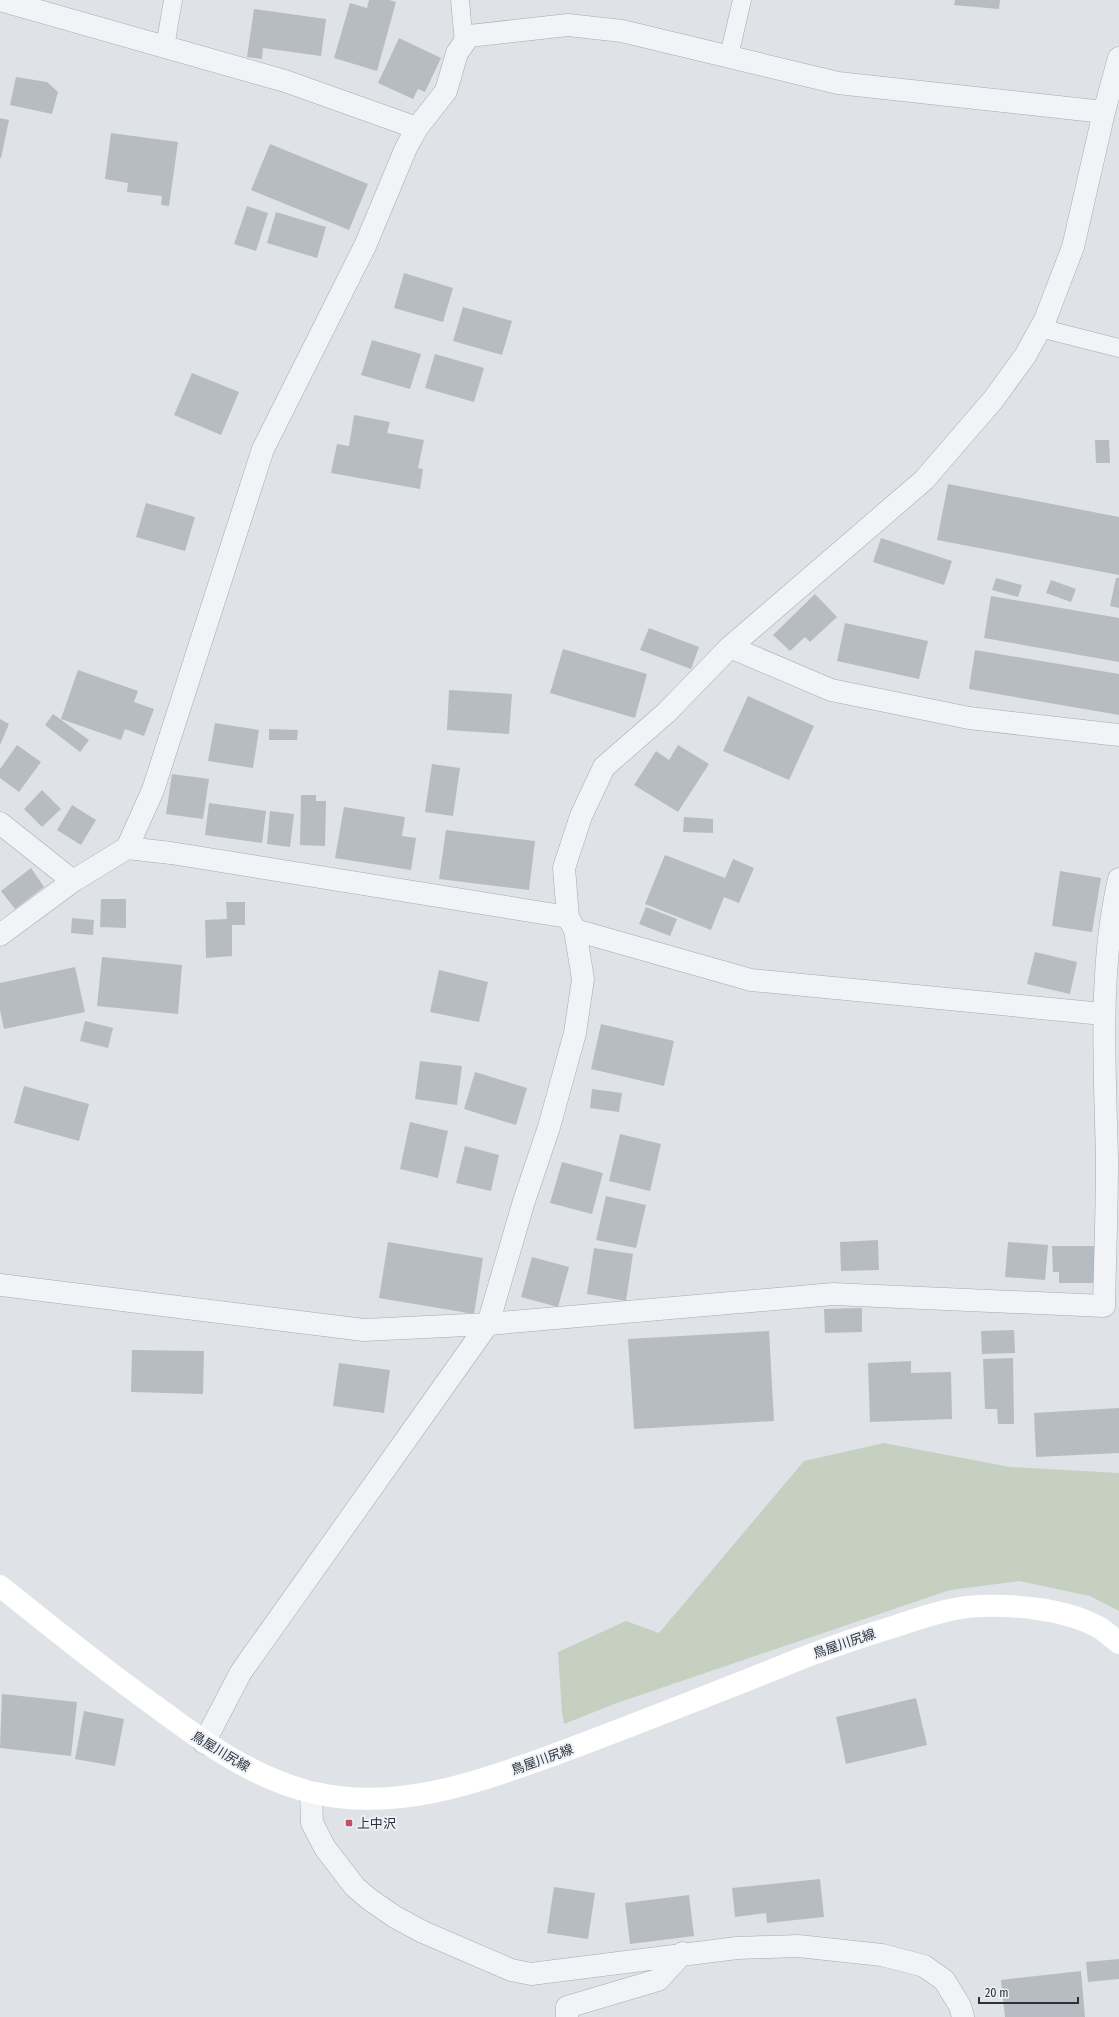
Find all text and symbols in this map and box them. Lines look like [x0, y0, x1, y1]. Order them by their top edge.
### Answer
street label: 鳥屋川尻線 [811, 1626, 877, 1661]
street label: 鳥屋川尻線 [189, 1728, 252, 1775]
street label: 鳥屋川尻線 [509, 1741, 575, 1778]
place label: 上中沢 [357, 1816, 396, 1831]
marker: 上中沢 [344, 1818, 354, 1828]
scale bar [979, 1979, 1078, 2005]
text: 20 m [985, 1986, 1009, 2000]

